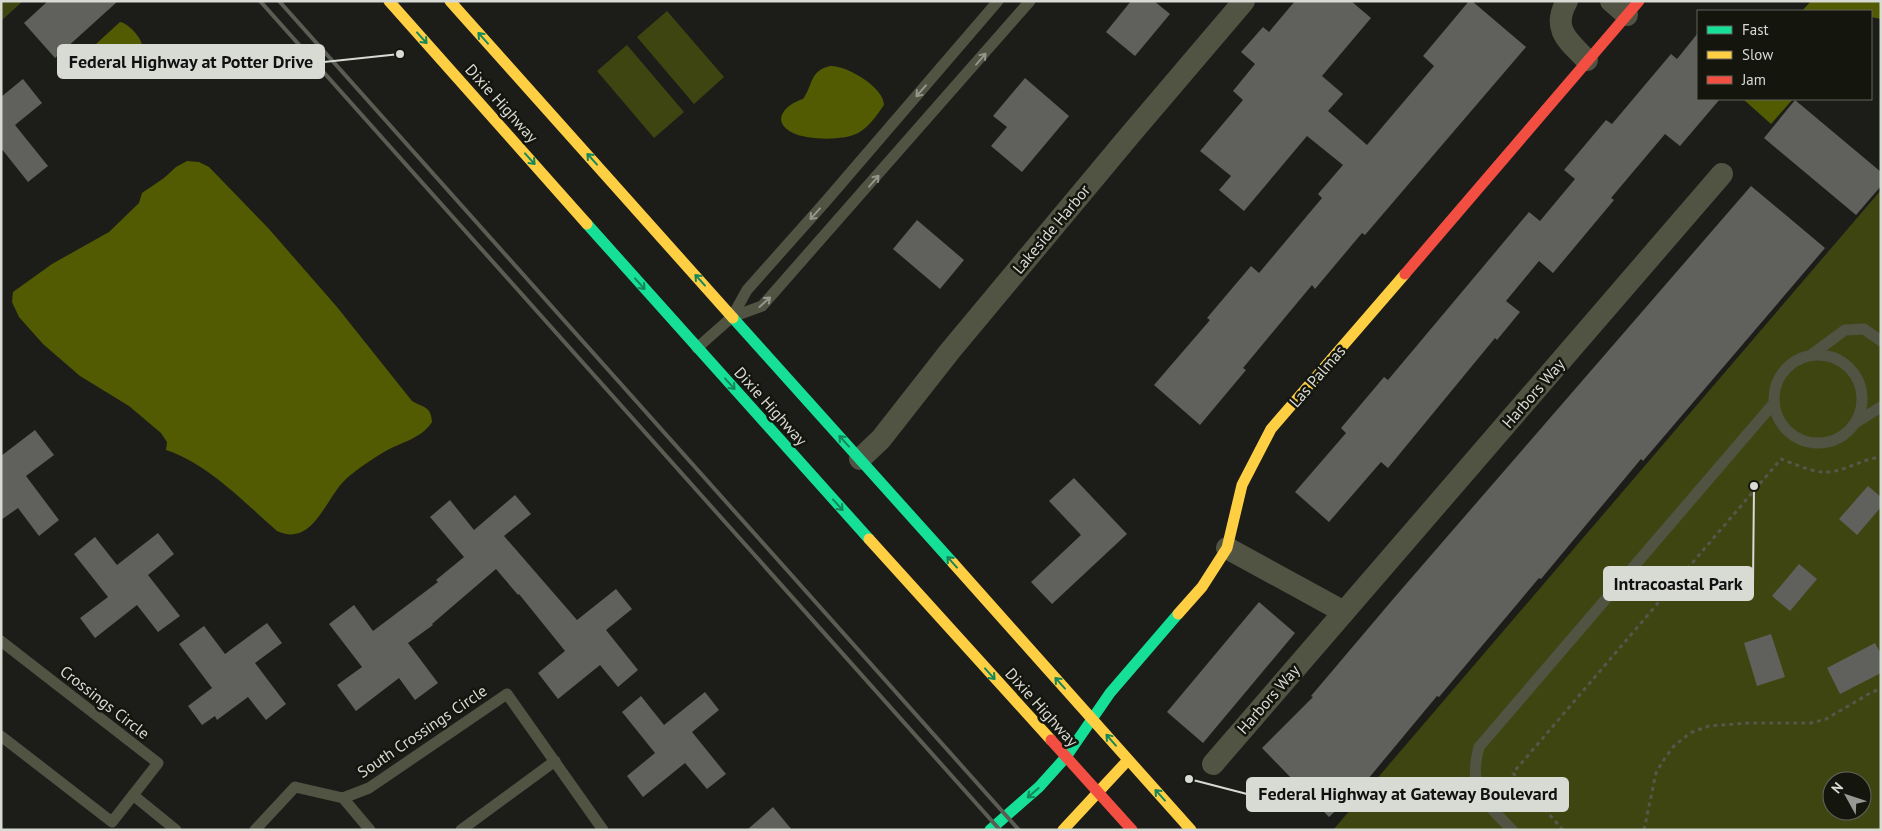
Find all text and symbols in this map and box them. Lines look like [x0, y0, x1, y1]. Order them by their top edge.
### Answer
legend [1697, 10, 1872, 100]
text: Fast [1742, 20, 1769, 39]
one-way arrow [416, 31, 428, 44]
one-way arrow [477, 32, 489, 45]
callout: Federal Highway at Potter Drive [58, 45, 324, 78]
text: Slow [1742, 45, 1773, 64]
text: Federal Highway at Potter Drive [69, 50, 313, 73]
one-way arrow [975, 52, 986, 65]
street label: Dixie Highway [461, 59, 543, 147]
text: Jam [1741, 70, 1766, 89]
one-way arrow [915, 85, 927, 98]
one-way arrow [524, 153, 536, 166]
one-way arrow [586, 153, 597, 166]
one-way arrow [868, 175, 879, 188]
street label: Lakeside Harbor [1008, 180, 1094, 278]
one-way arrow [809, 208, 821, 221]
one-way arrow [694, 274, 706, 287]
one-way arrow [635, 277, 646, 290]
one-way arrow [759, 296, 772, 307]
street label: Las Palmas [1285, 341, 1350, 411]
street label: Harbors Way [1497, 354, 1569, 432]
street label: Dixie Highway [730, 362, 812, 450]
one-way arrow [724, 378, 736, 391]
one-way arrow [838, 434, 849, 447]
one-way arrow [833, 498, 844, 511]
one-way arrow [946, 555, 958, 568]
callout: Intracoastal Park [1604, 567, 1753, 600]
text: Intracoastal Park [1613, 572, 1743, 595]
street label: Harbors Way [1232, 660, 1304, 738]
street label: Crossings Circle [56, 661, 154, 743]
street label: Dixie Highway [1001, 663, 1083, 751]
one-way arrow [984, 667, 996, 680]
one-way arrow [1054, 676, 1066, 689]
street label: South Crossings Circle [353, 680, 491, 782]
one-way arrow [1105, 733, 1116, 746]
north arrow [1822, 771, 1872, 821]
callout: Federal Highway at Gateway Boulevard [1247, 778, 1568, 811]
text: N [1827, 778, 1847, 797]
text: Federal Highway at Gateway Boulevard [1258, 782, 1558, 805]
one-way arrow [1026, 787, 1039, 799]
one-way arrow [1154, 788, 1166, 801]

